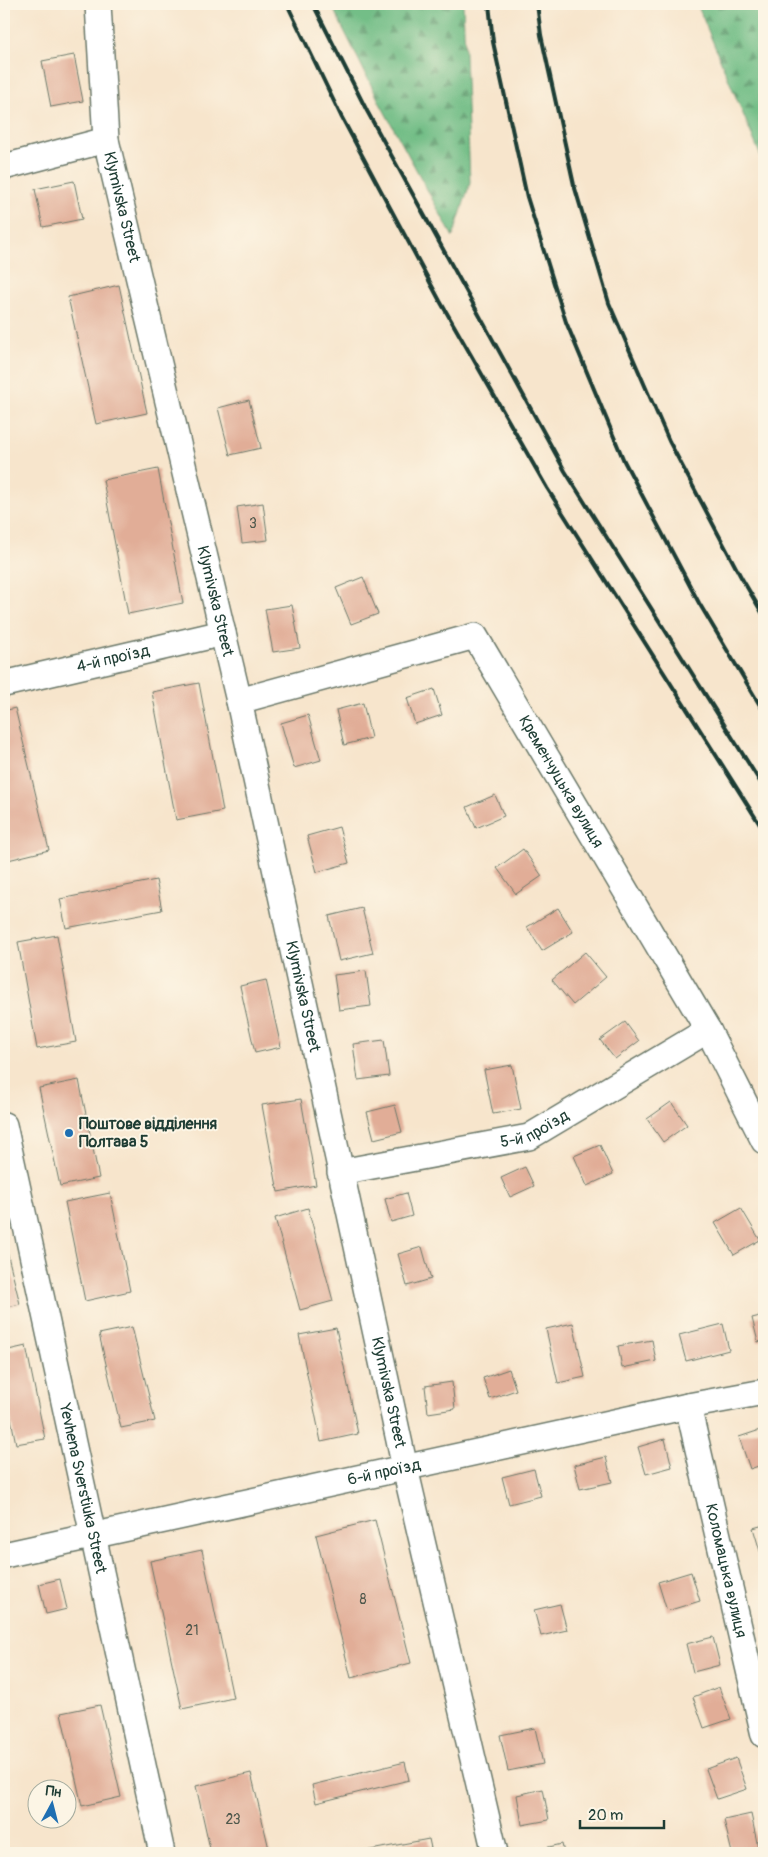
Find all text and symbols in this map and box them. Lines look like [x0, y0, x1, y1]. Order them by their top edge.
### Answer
street label: Klymivska Street [99, 149, 145, 265]
house number: 3 [249, 515, 257, 532]
street label: Klymivska Street [192, 544, 238, 659]
street label: 4-й проїзд [75, 640, 152, 677]
street label: Кременчуцька вулиця [514, 712, 608, 852]
street label: Klymivska Street [281, 939, 325, 1054]
street label: 5-й проїзд [499, 1105, 573, 1152]
place label: Поштове відділення Полтава 5 [79, 1114, 217, 1152]
marker: Поштове відділення Полтава 5 [63, 1127, 75, 1139]
street label: Klymivska Street [367, 1335, 410, 1450]
street label: Yevhena Sverstiuka Street [55, 1401, 111, 1576]
street label: 6-й проїзд [346, 1454, 423, 1490]
street label: Коломацька вулиця [701, 1502, 751, 1640]
house number: 8 [359, 1591, 367, 1608]
house number: 21 [185, 1622, 199, 1639]
north arrow [28, 1780, 78, 1830]
text: Пн [45, 1782, 62, 1801]
scale bar [580, 1797, 664, 1829]
text: 20 m [588, 1806, 623, 1825]
house number: 23 [225, 1811, 241, 1828]

